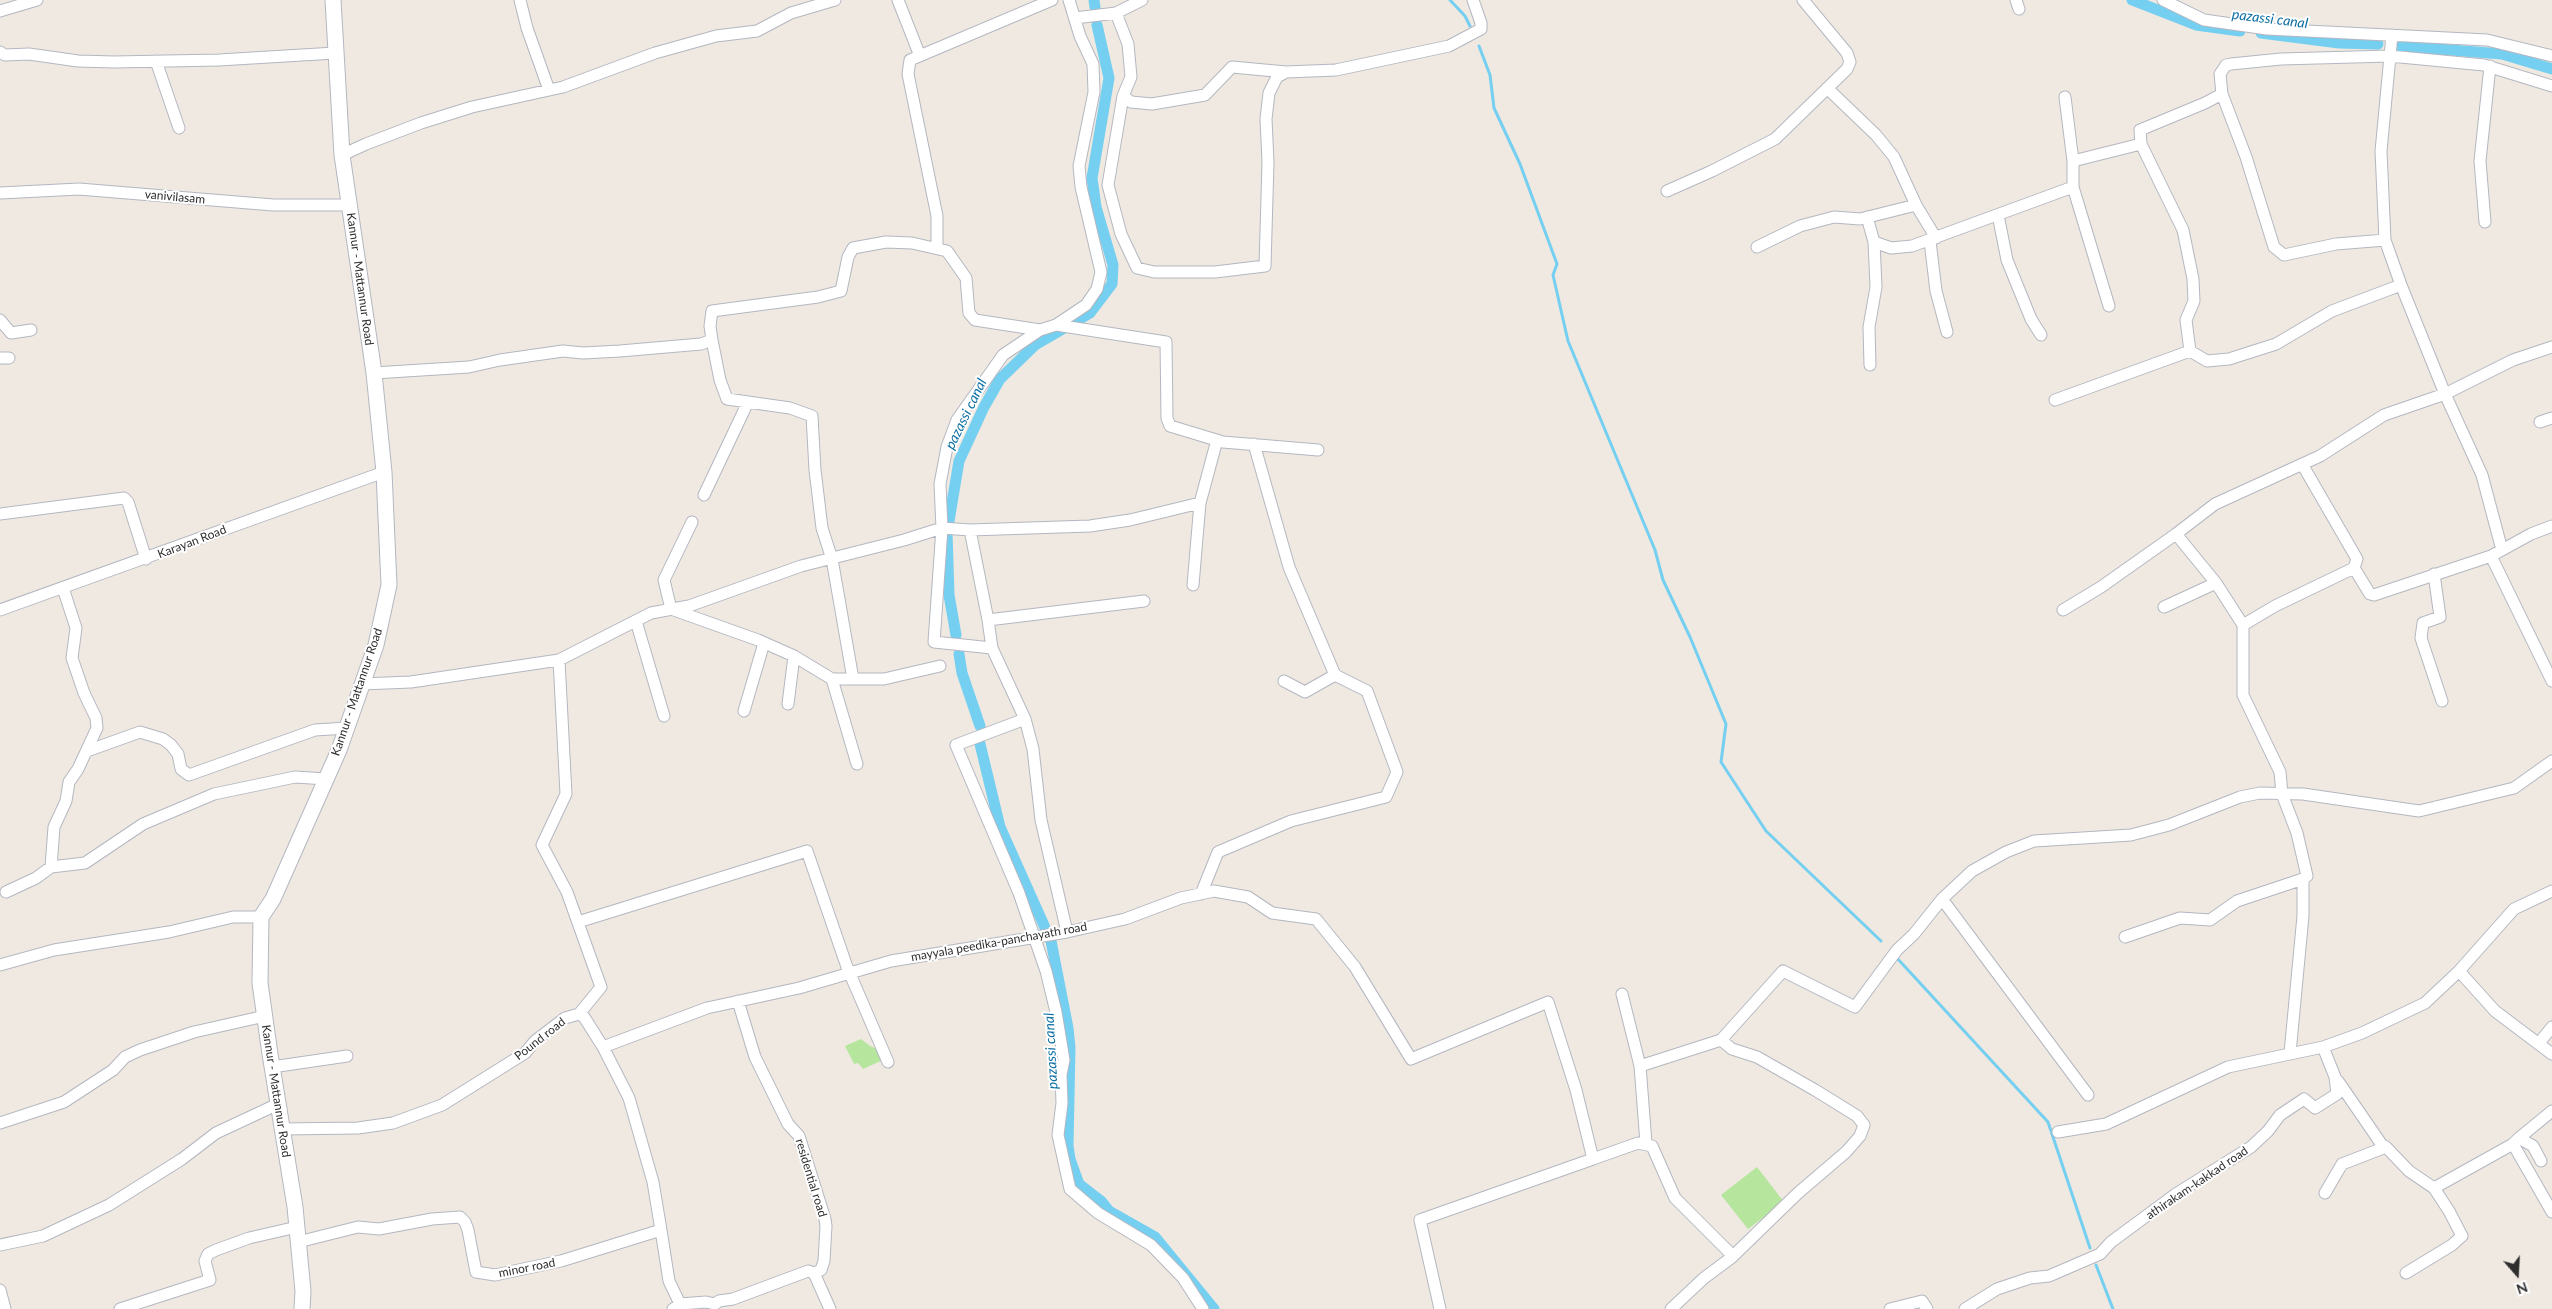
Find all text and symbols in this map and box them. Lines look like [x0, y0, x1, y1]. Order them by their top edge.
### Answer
water label: pazassi canal [2231, 6, 2309, 32]
street label: vanivilasam [144, 187, 206, 207]
street label: Kannur - Mattannur Road [344, 212, 376, 346]
water label: pazassi canal [942, 376, 990, 452]
street label: Karayan Road [156, 522, 228, 562]
street label: Kannur - Mattannur Road [328, 626, 386, 758]
street label: mayyala peedika-panchayath road [910, 919, 1088, 965]
water label: pazassi canal [1041, 1012, 1061, 1090]
street label: Pound road [512, 1015, 568, 1063]
street label: Kannur - Mattannur Road [258, 1024, 294, 1158]
street label: residential road [792, 1137, 830, 1219]
street label: athirakam-kakkad road [2143, 1143, 2251, 1223]
north arrow [2492, 1249, 2542, 1299]
street label: minor road [498, 1255, 556, 1281]
text: N [2514, 1279, 2530, 1298]

